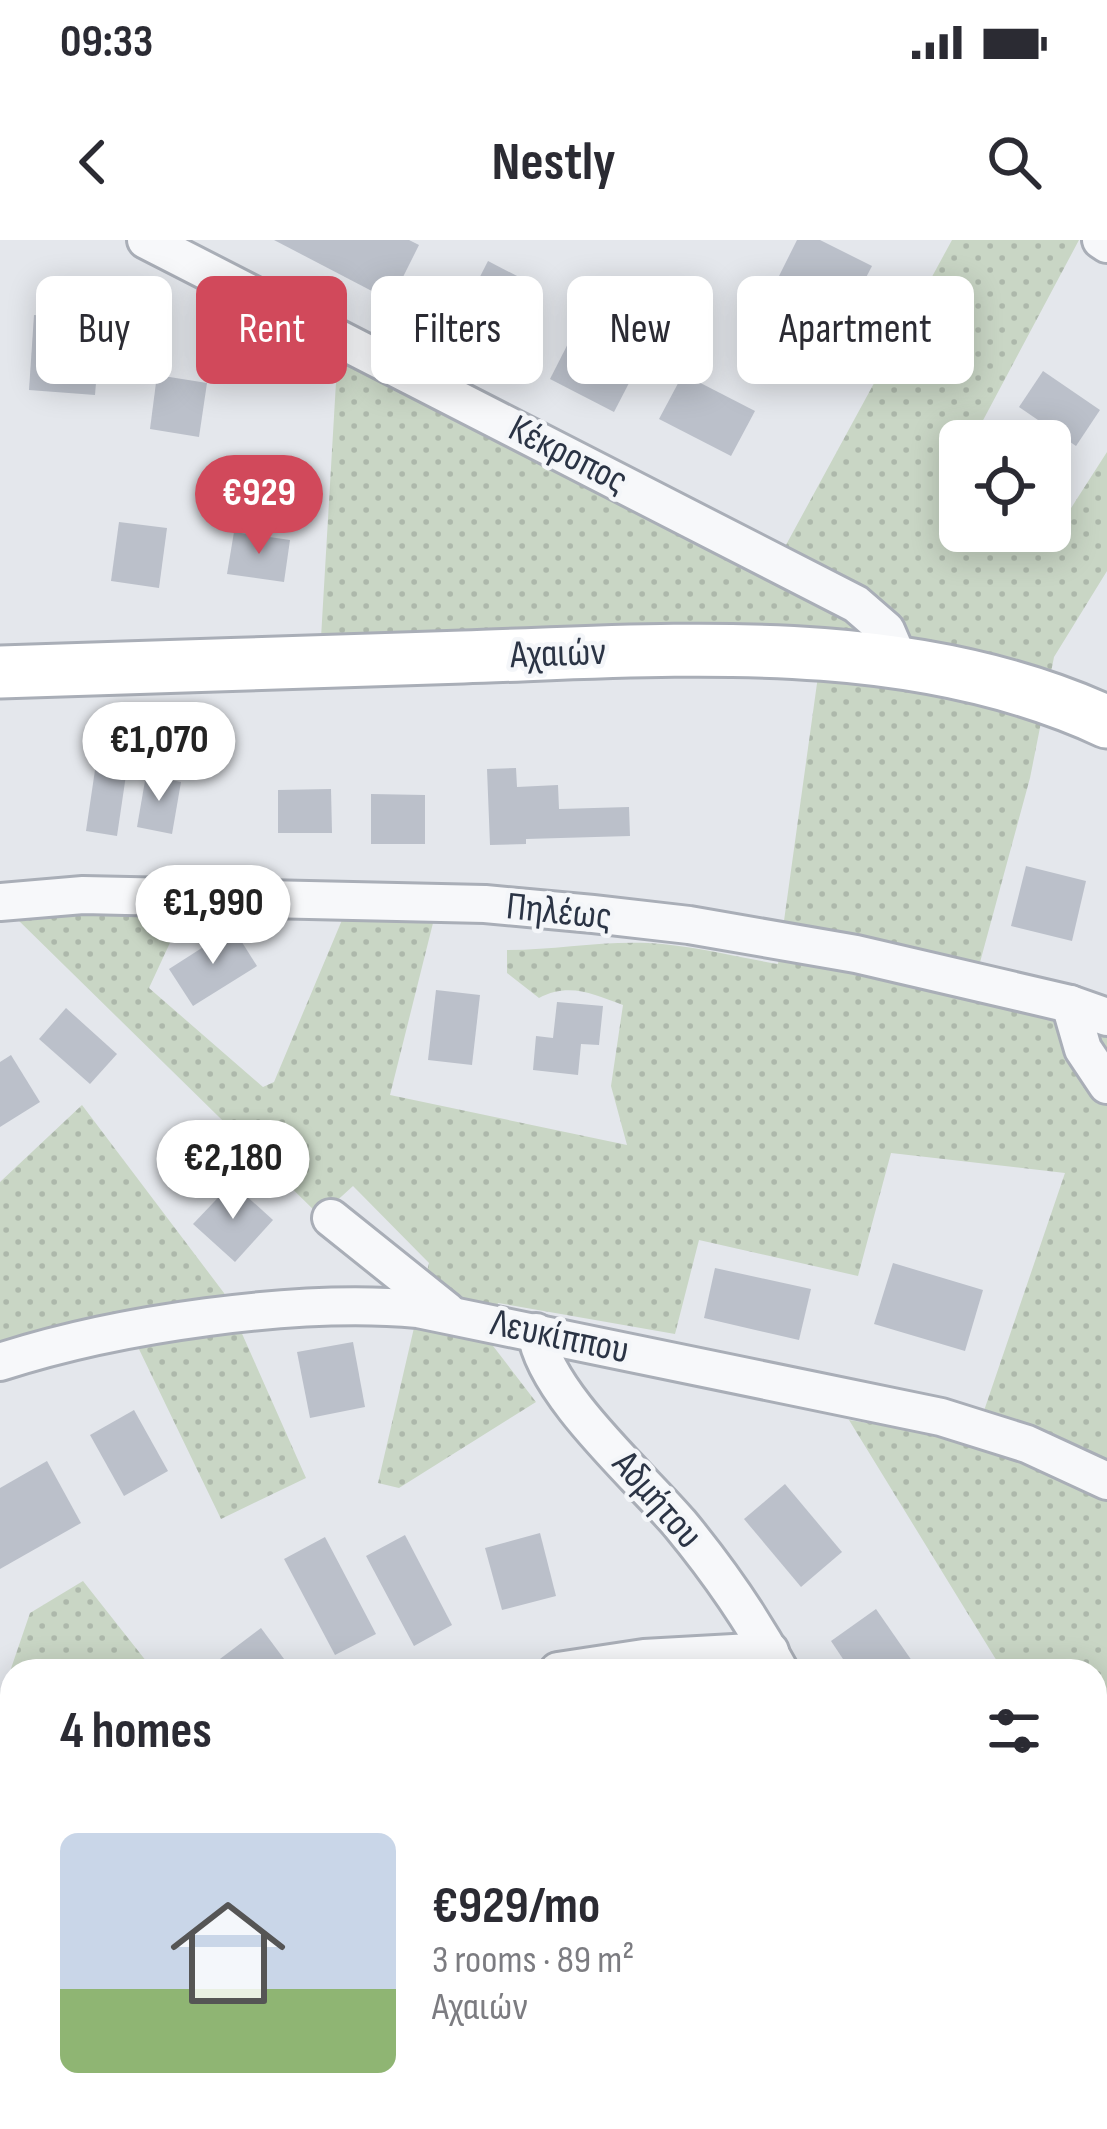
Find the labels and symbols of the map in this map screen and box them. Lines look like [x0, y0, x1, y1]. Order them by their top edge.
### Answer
street label: Κέκροπος [501, 405, 635, 505]
pin: €929 [188, 455, 330, 557]
street label: Αχαιών [508, 629, 607, 679]
pin: €1,070 [61, 702, 257, 804]
pin: €1,990 [115, 865, 311, 967]
street label: Πηλέως [504, 883, 614, 941]
pin: €2,180 [135, 1120, 331, 1222]
street label: Λευκίππου [486, 1299, 633, 1375]
street label: Αδμήτου [601, 1441, 712, 1558]

